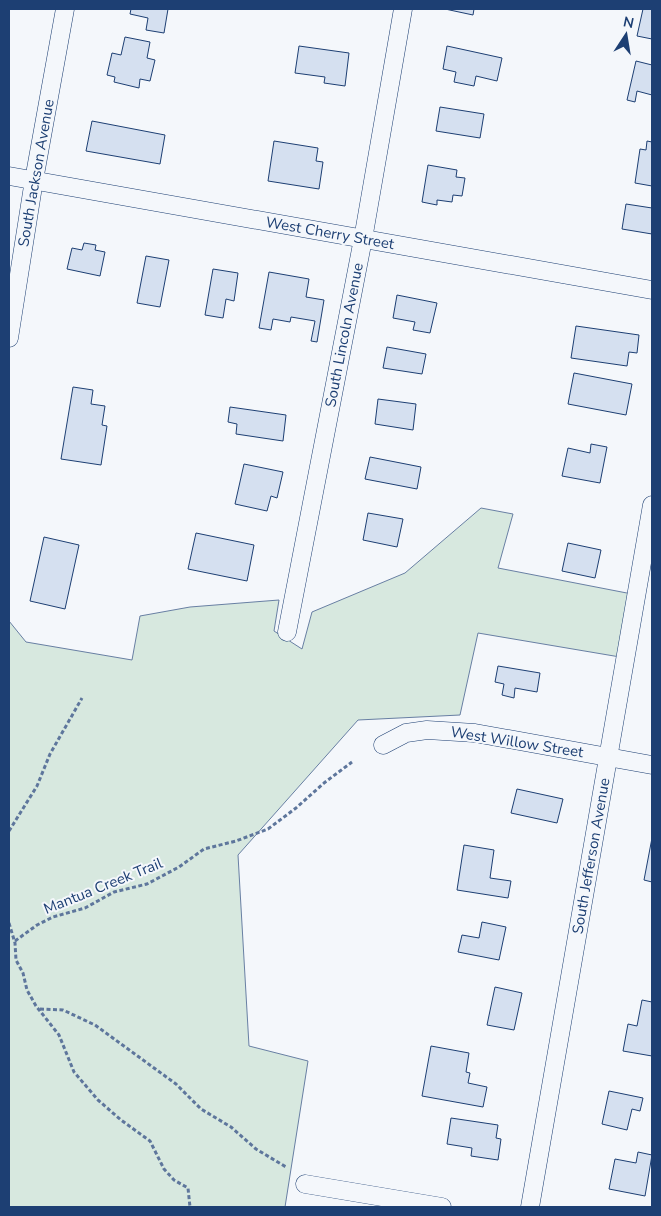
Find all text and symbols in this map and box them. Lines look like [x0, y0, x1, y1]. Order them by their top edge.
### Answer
north arrow [601, 10, 651, 60]
text: N [621, 12, 636, 33]
street label: South Jackson Avenue [13, 98, 59, 248]
street label: West Cherry Street [264, 212, 397, 254]
street label: South Lincoln Avenue [320, 261, 368, 409]
street label: West Willow Street [449, 722, 586, 762]
street label: South Jefferson Avenue [567, 776, 615, 936]
street label: Mantua Creek Trail [41, 853, 166, 919]

